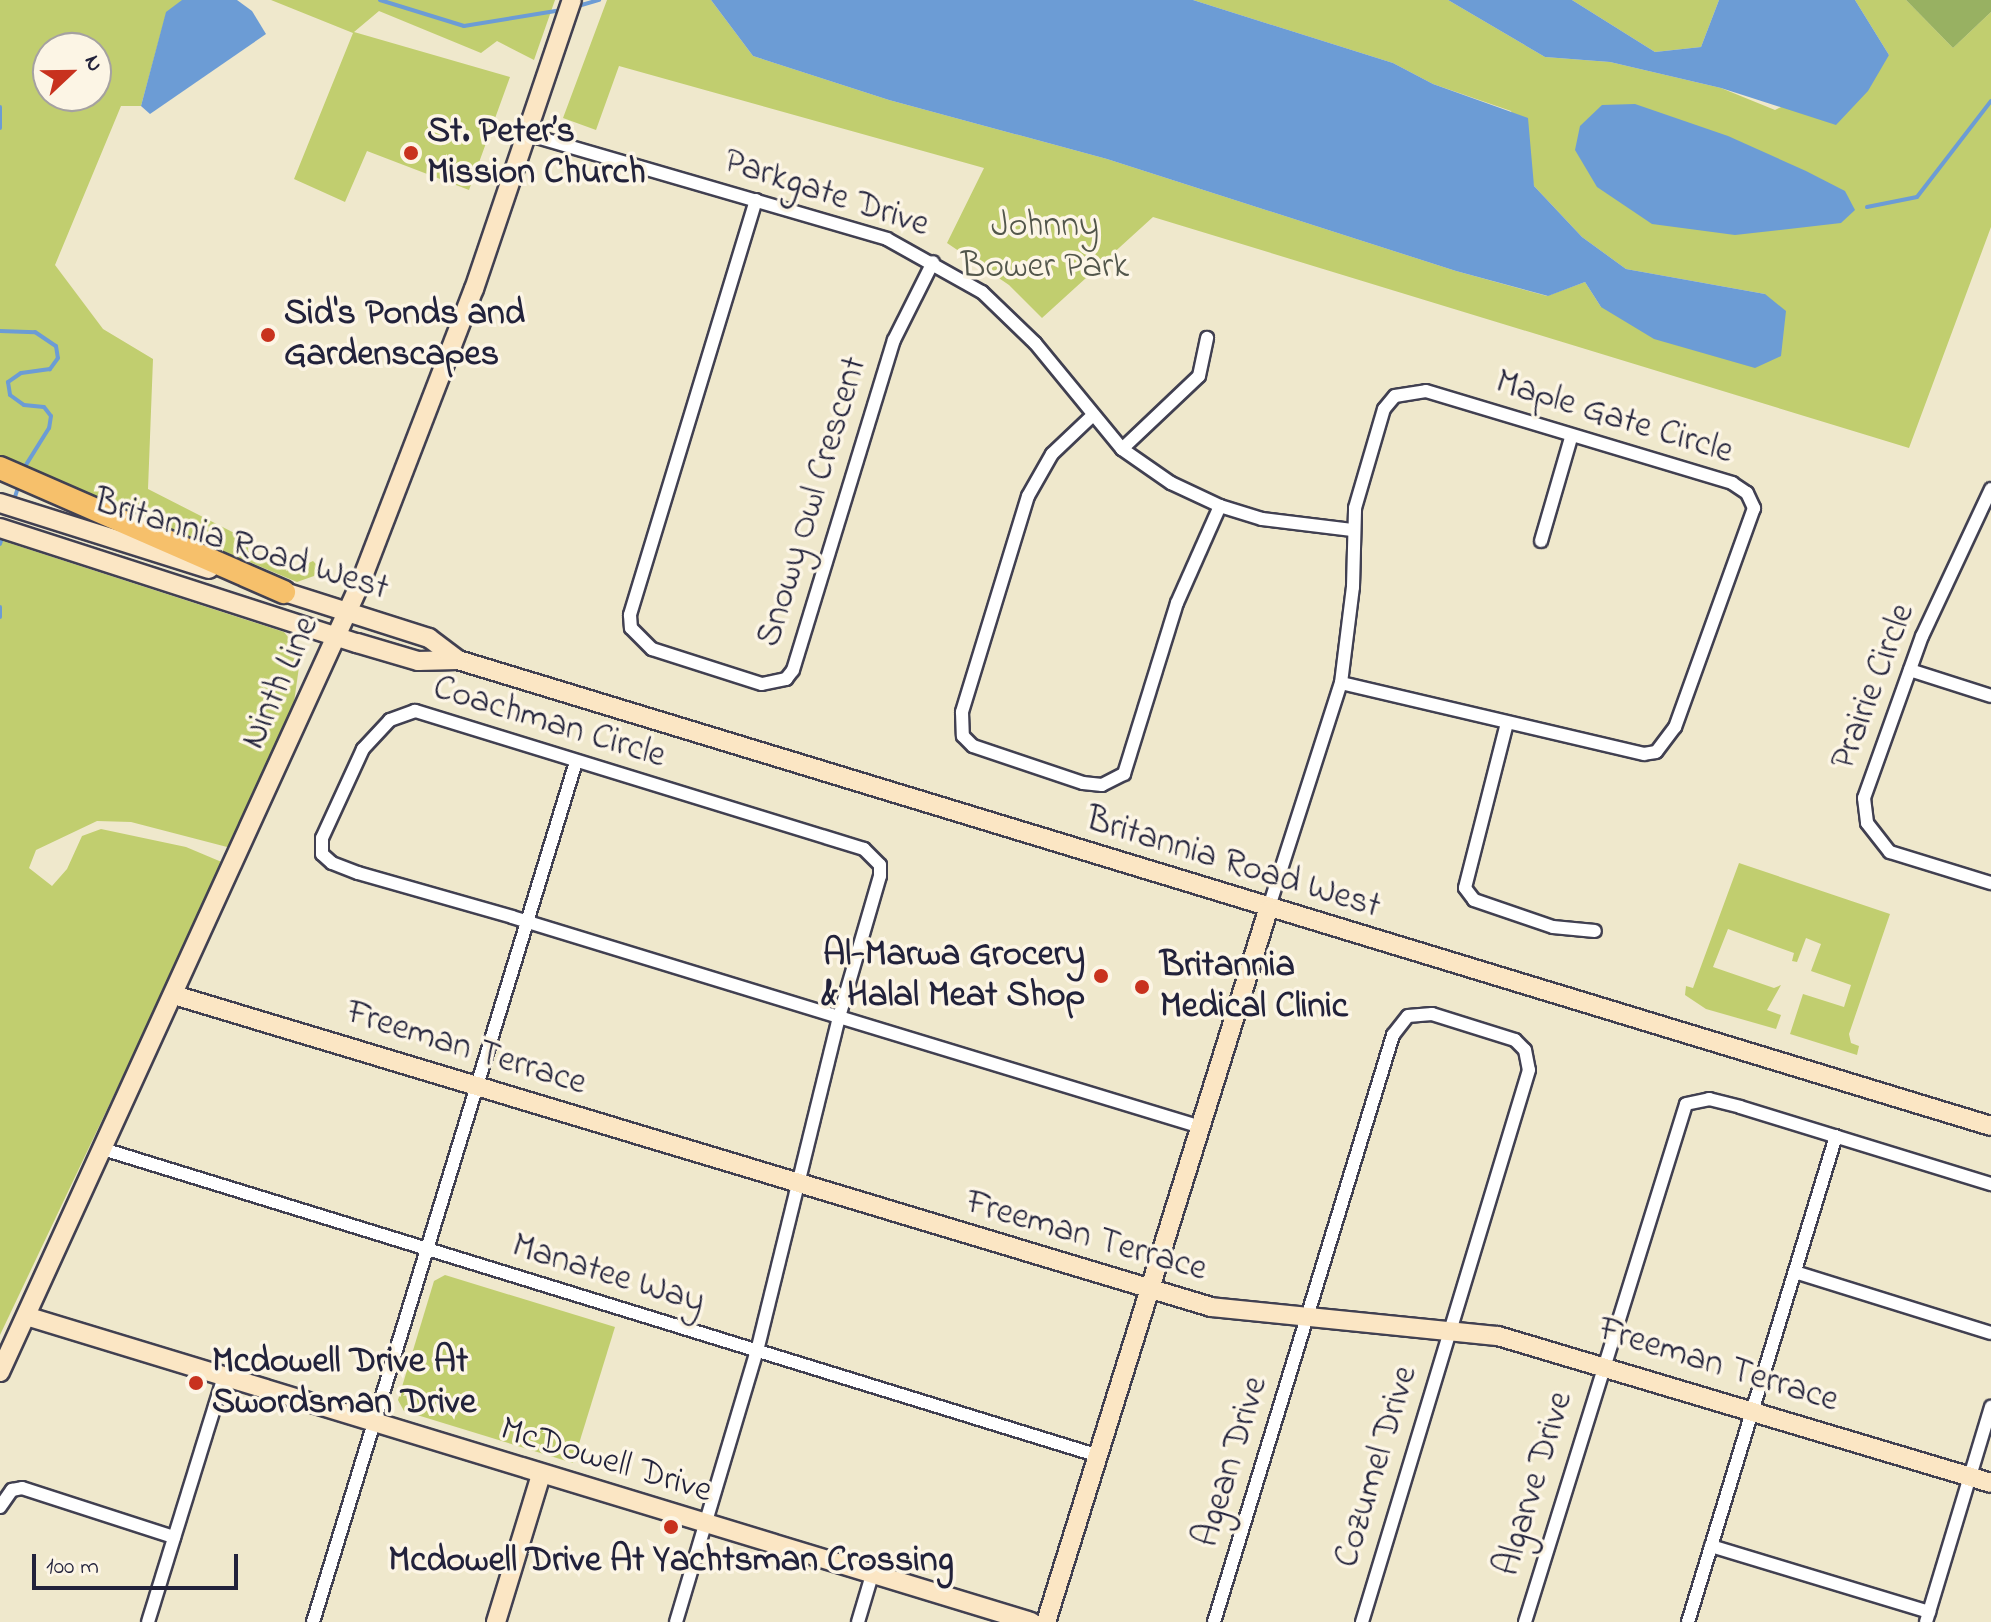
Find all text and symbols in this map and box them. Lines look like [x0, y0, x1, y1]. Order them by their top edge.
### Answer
north arrow [32, 32, 112, 112]
text: N [75, 51, 110, 77]
place label: St. Peter’s Mission Church [427, 110, 646, 195]
street label: Parkgate Drive [718, 141, 934, 247]
marker: St. Peter’s Mission Church [402, 144, 420, 162]
park label: Johnny Bower Park [961, 204, 1129, 289]
place label: Sid's Ponds and Gardenscapes [284, 292, 525, 377]
marker: Sid's Ponds and Gardenscapes [259, 326, 277, 344]
street label: Snowy Owl Crescent [748, 352, 878, 652]
street label: Maple Gate Circle [1490, 361, 1738, 475]
street label: Britannia Road West [89, 481, 393, 611]
street label: Prairie Circle [1823, 598, 1925, 776]
street label: Ninth Line [233, 610, 329, 756]
street label: Coachman Circle [428, 667, 670, 779]
street label: Britannia Road West [1081, 799, 1385, 929]
place label: Al-Marwa Grocery & Halal Meat Shop [822, 933, 1085, 1018]
place label: Britannia Medical Clinic [1160, 944, 1348, 1029]
marker: Al-Marwa Grocery & Halal Meat Shop [1092, 967, 1110, 985]
marker: Britannia Medical Clinic [1131, 976, 1153, 998]
street label: Freeman Terrace [341, 992, 591, 1106]
street label: Freeman Terrace [961, 1182, 1211, 1292]
street label: Manatee Way [506, 1225, 710, 1325]
street label: Freeman Terrace [1593, 1309, 1843, 1423]
place label: Mcdowell Drive At Swordsman Drive [212, 1340, 476, 1425]
street label: Cozumel Drive [1326, 1361, 1428, 1573]
street label: Agean Drive [1186, 1372, 1278, 1552]
marker: Mcdowell Drive At Swordsman Drive [187, 1374, 205, 1392]
street label: Algarve Drive [1487, 1387, 1583, 1581]
street label: McDowell Drive [495, 1408, 717, 1514]
marker: Mcdowell Drive At Yachtsman Crossing [662, 1518, 680, 1536]
scale bar [36, 1538, 242, 1588]
place label: Mcdowell Drive At Yachtsman Crossing [388, 1540, 954, 1584]
text: 100 m [46, 1550, 99, 1585]

